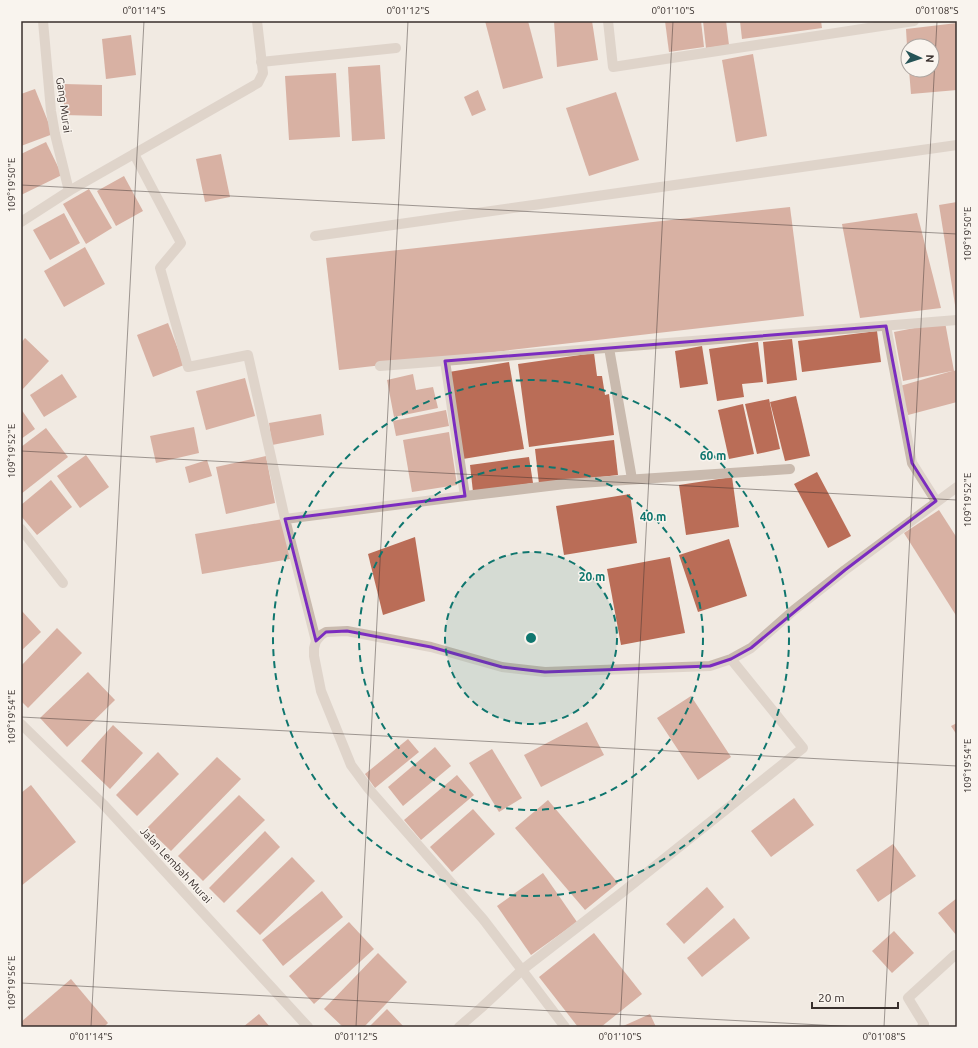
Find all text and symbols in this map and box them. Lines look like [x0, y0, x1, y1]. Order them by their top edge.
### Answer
text: 0°01'14"S [122, 5, 166, 16]
text: 0°01'12"S [386, 5, 430, 16]
text: 0°01'10"S [651, 5, 695, 16]
text: 0°01'08"S [915, 5, 959, 16]
north arrow [900, 38, 940, 78]
text: N [924, 54, 936, 63]
street label: Gang Murai [54, 76, 74, 134]
text: 109°19'50"E [6, 157, 17, 212]
text: 109°19'50"E [962, 206, 973, 261]
text: 109°19'52"E [6, 423, 17, 478]
text: 60 m [700, 449, 726, 462]
text: 109°19'52"E [962, 472, 973, 527]
text: 40 m [640, 510, 666, 523]
text: 20 m [579, 570, 605, 583]
centre of rings [524, 631, 538, 645]
text: 109°19'54"E [6, 689, 17, 744]
text: 109°19'54"E [962, 738, 973, 793]
street label: Jalan Lembah Murai [138, 825, 214, 905]
text: 109°19'56"E [6, 955, 17, 1010]
scale bar [812, 984, 898, 1010]
text: 20 m [818, 991, 845, 1004]
text: 0°01'14"S [69, 1031, 113, 1042]
text: 0°01'12"S [334, 1031, 378, 1042]
text: 0°01'10"S [598, 1031, 642, 1042]
text: 0°01'08"S [862, 1031, 906, 1042]

